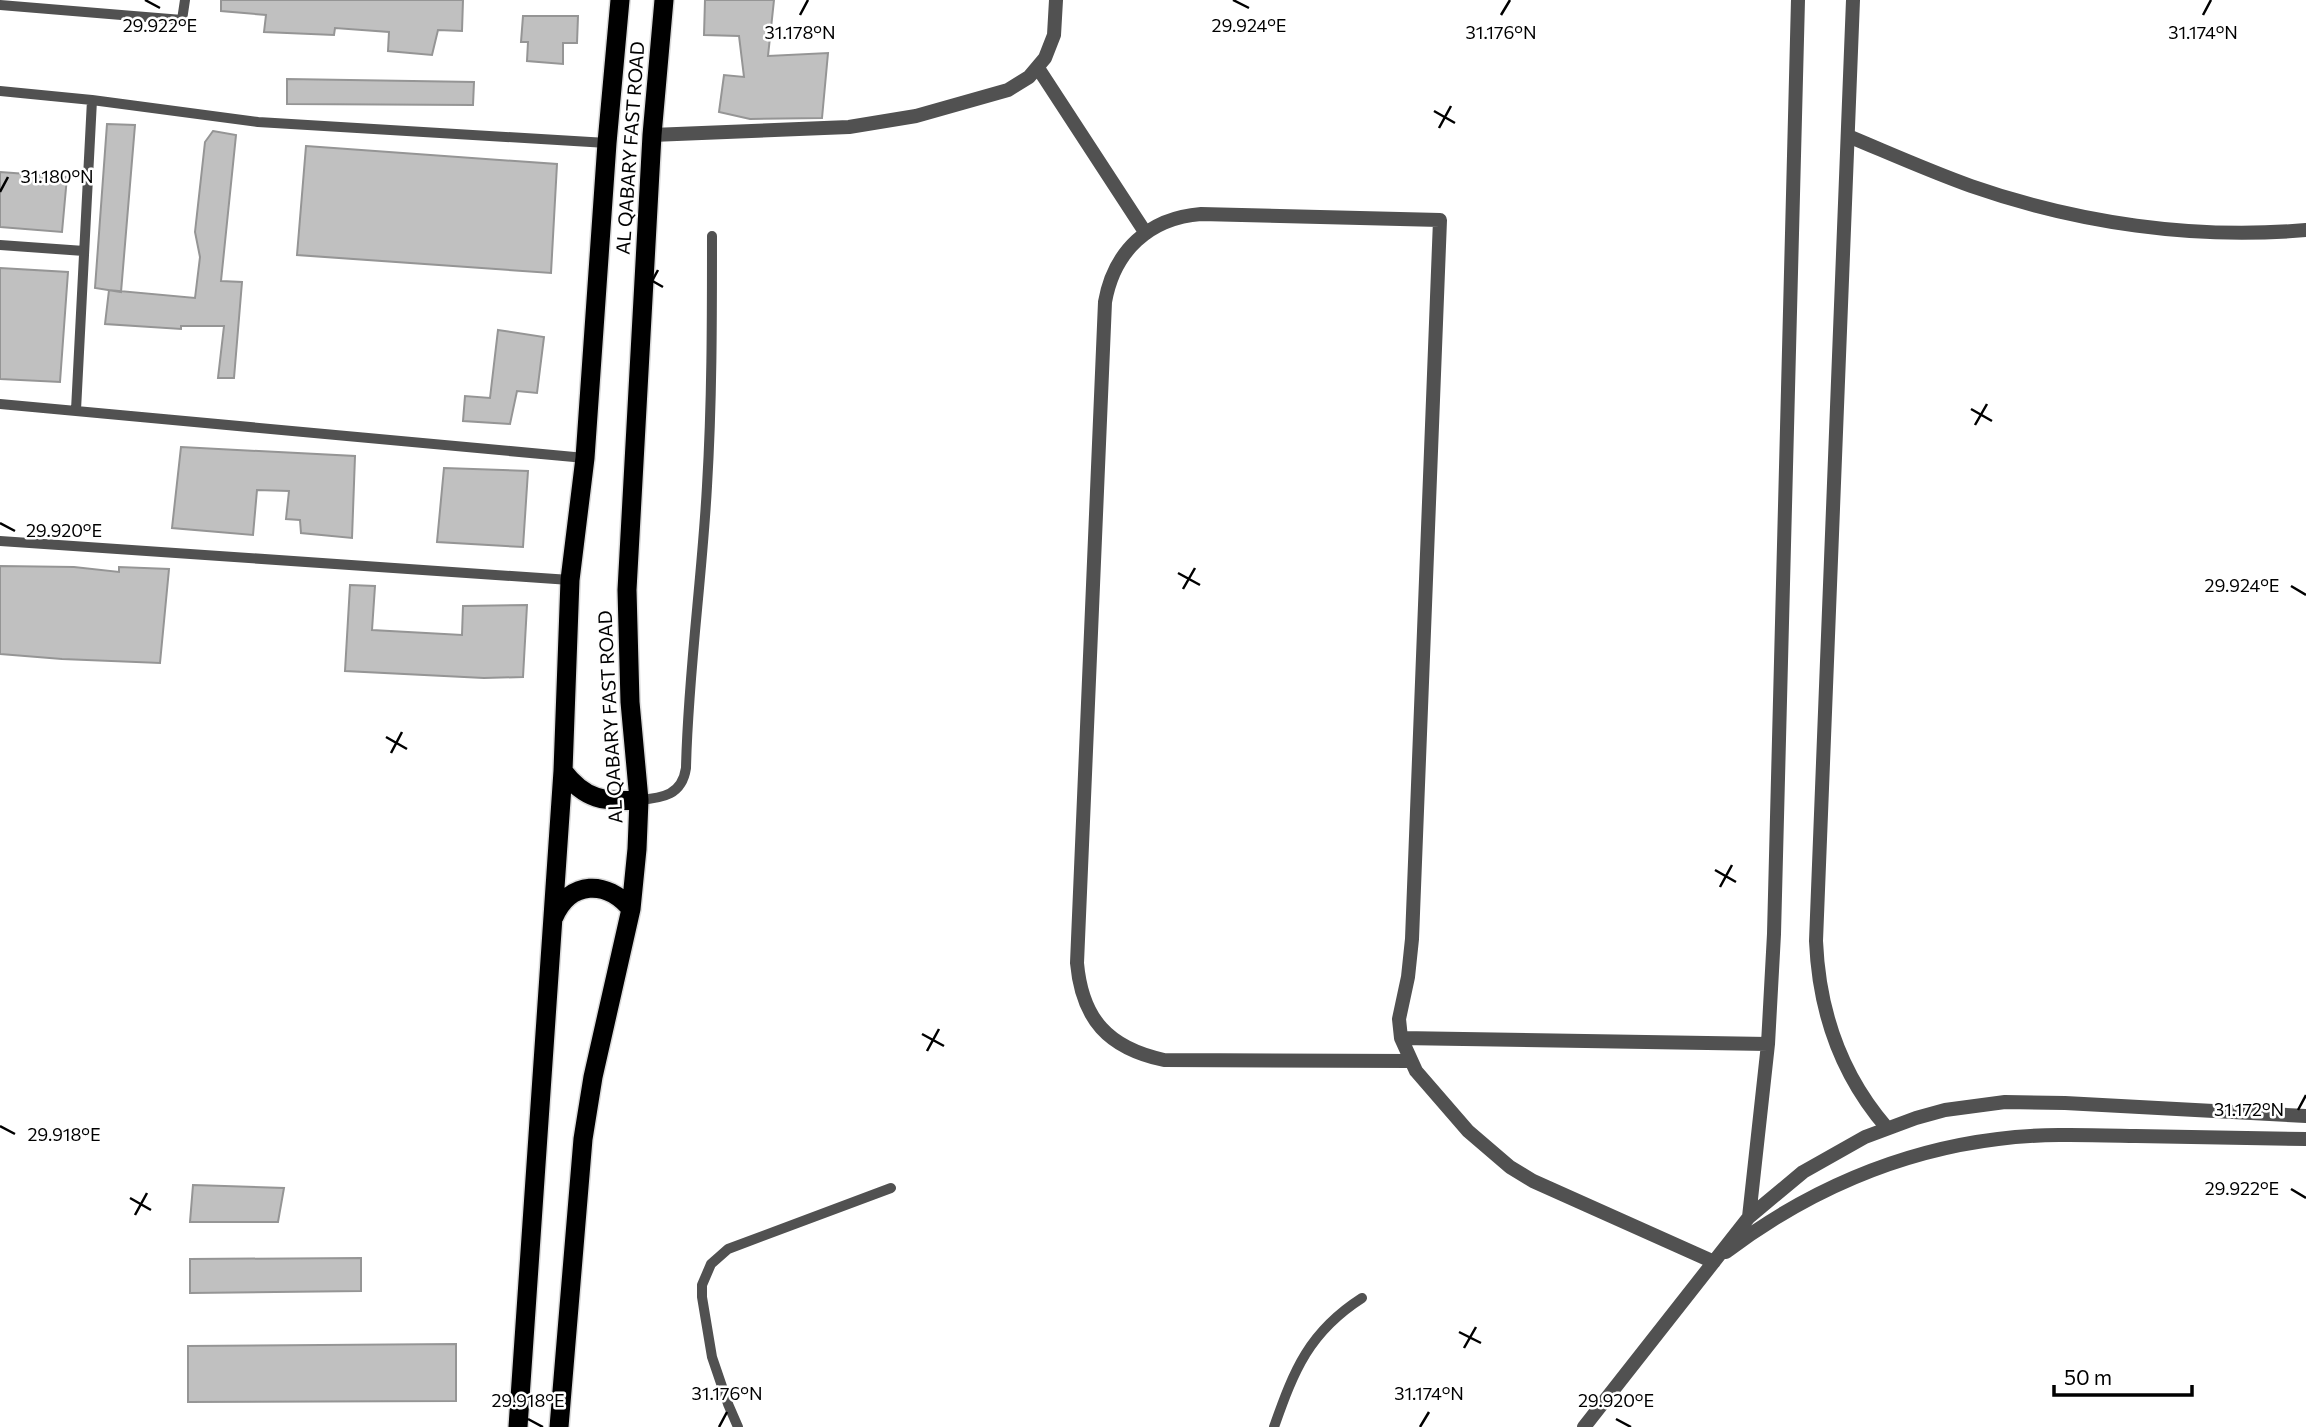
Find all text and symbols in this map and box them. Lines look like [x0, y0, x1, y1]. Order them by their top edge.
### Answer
text: 29.922°E [123, 14, 197, 36]
text: 29.924°E [1212, 14, 1286, 36]
text: 31.178°N [765, 21, 835, 43]
text: 31.176°N [1466, 21, 1536, 43]
text: 31.174°N [2168, 21, 2238, 43]
street label: AL QABARY FAST ROAD [611, 41, 648, 255]
text: 31.180°N [20, 165, 94, 187]
text: 29.920°E [26, 519, 102, 541]
text: 29.924°E [2205, 574, 2279, 596]
street label: AL QABARY FAST ROAD [592, 610, 627, 824]
text: 31.172°N [2214, 1098, 2284, 1120]
text: 29.918°E [27, 1123, 101, 1145]
text: 29.922°E [2205, 1177, 2279, 1199]
scale bar [2054, 1354, 2192, 1398]
text: 50 m [2064, 1364, 2112, 1389]
text: 31.176°N [692, 1382, 762, 1404]
text: 31.174°N [1394, 1382, 1464, 1404]
text: 29.918°E [491, 1389, 565, 1411]
text: 29.920°E [1578, 1389, 1654, 1411]

